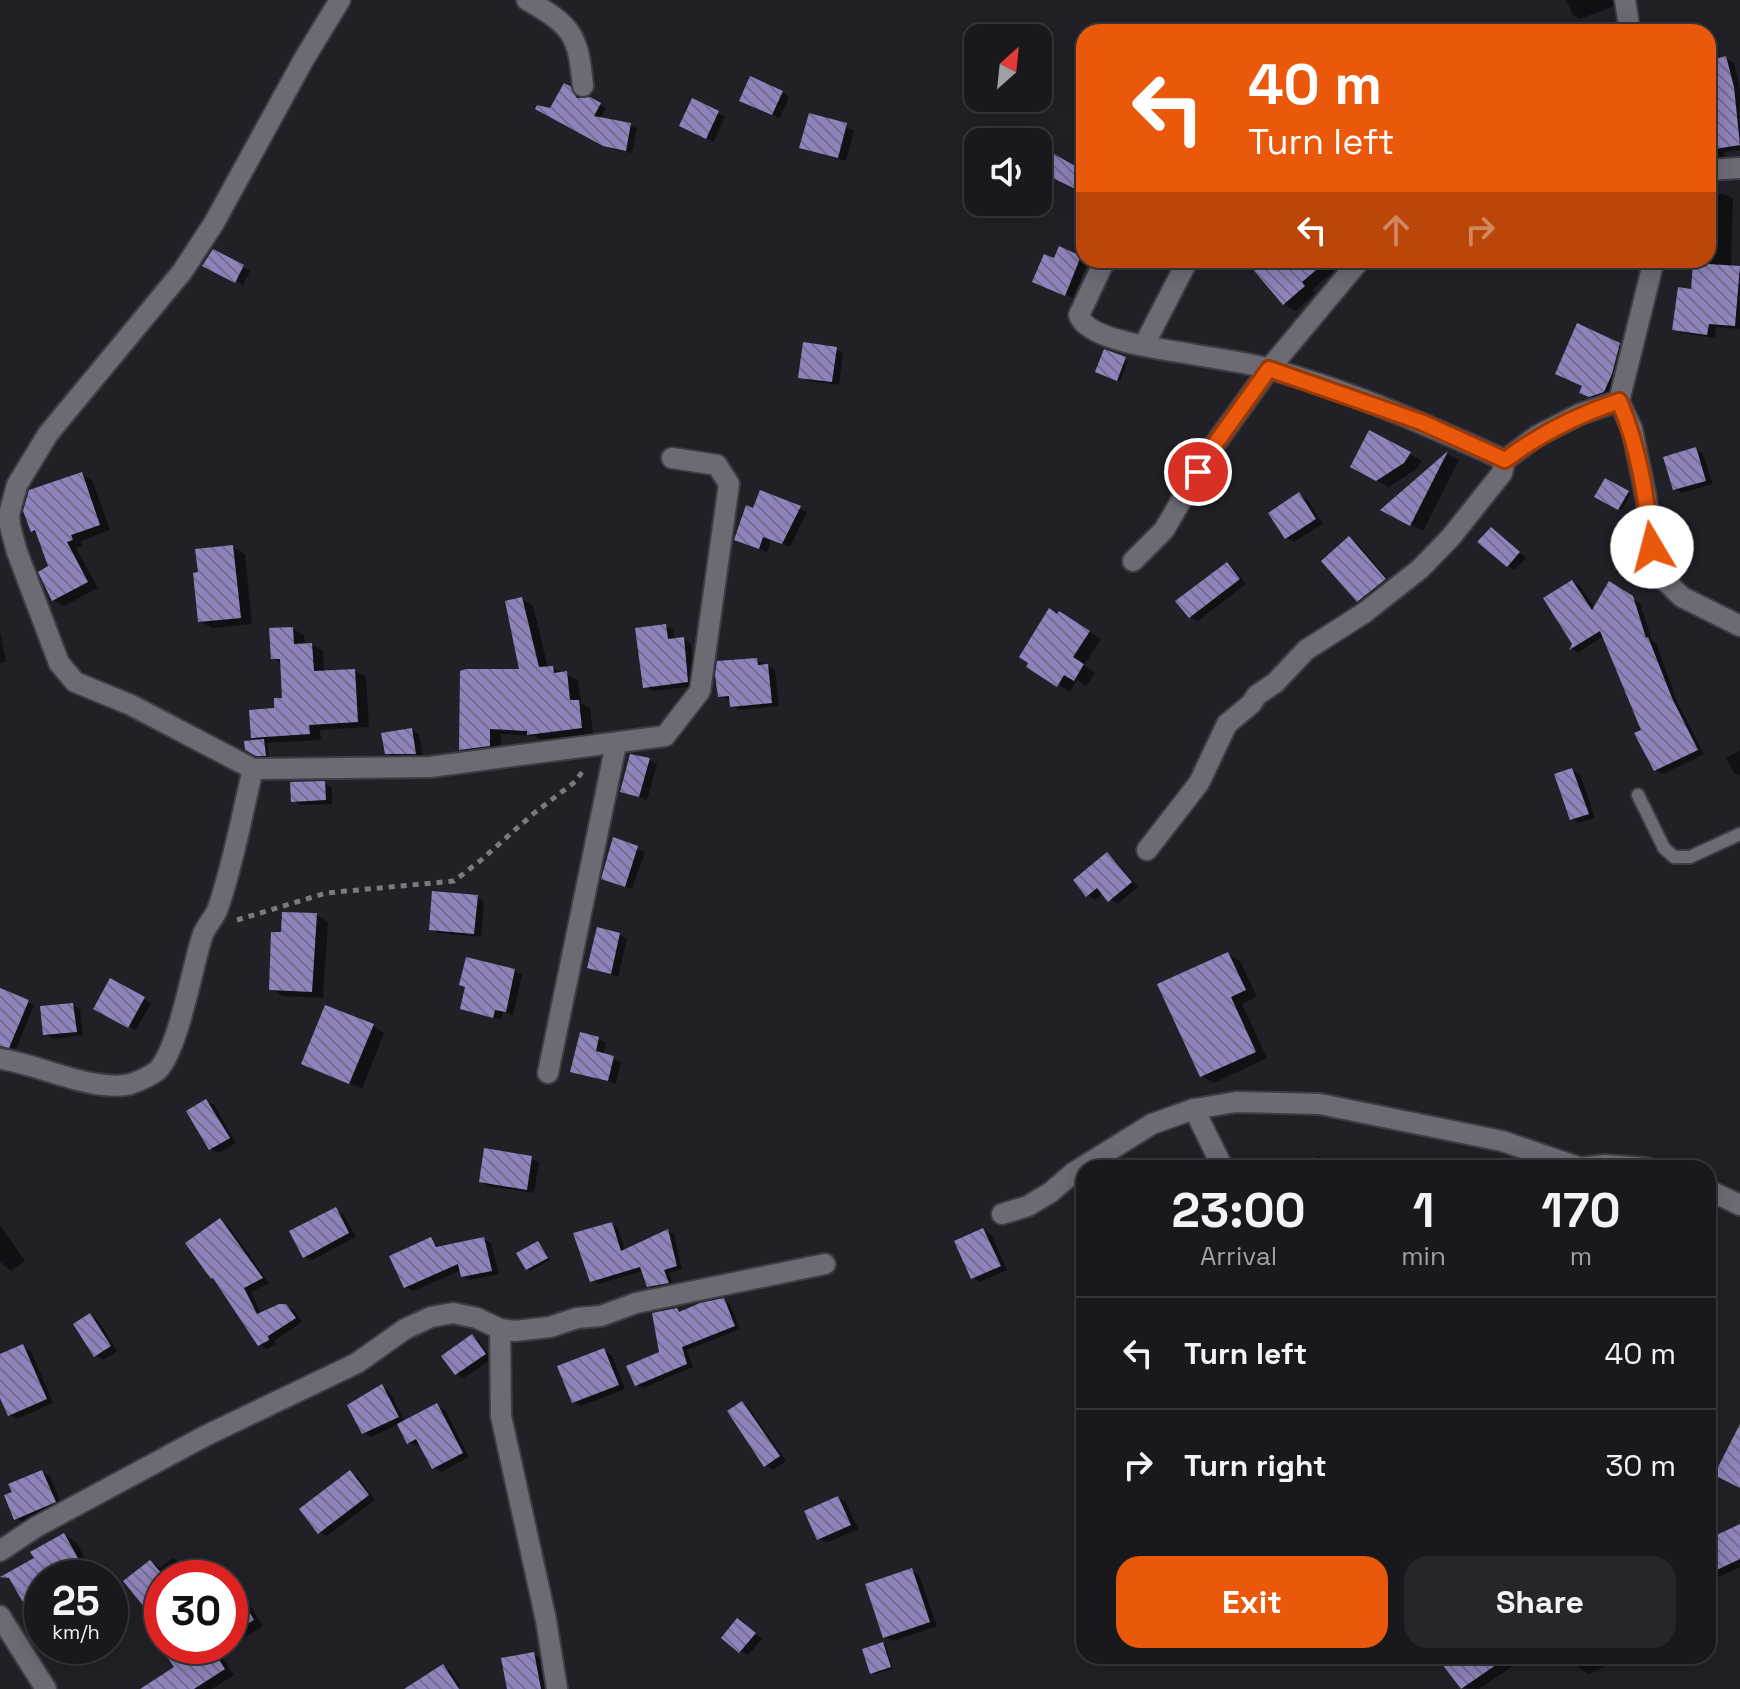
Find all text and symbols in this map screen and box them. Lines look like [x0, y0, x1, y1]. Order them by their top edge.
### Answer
north arrow [964, 24, 1052, 112]
map controls [964, 24, 1052, 216]
text: 40 m [1248, 49, 1382, 120]
icon: left [1116, 56, 1220, 160]
text: Turn left [1248, 119, 1395, 165]
button: sound [964, 128, 1052, 216]
icon: left [1290, 208, 1334, 252]
icon: ahead [1374, 208, 1418, 252]
icon: right [1458, 208, 1502, 252]
pin [1164, 438, 1232, 506]
icon: arrive [1176, 450, 1220, 494]
position arrow [1610, 505, 1694, 589]
text: 23:00 [1171, 1180, 1306, 1241]
text: 1 [1413, 1180, 1434, 1241]
text: 170 [1541, 1180, 1621, 1241]
text: Arrival [1200, 1239, 1277, 1273]
text: min [1401, 1239, 1446, 1273]
text: m [1570, 1239, 1592, 1273]
icon: left [1116, 1331, 1160, 1375]
text: Turn left [1184, 1334, 1307, 1373]
text: 40 m [1605, 1334, 1676, 1373]
icon: right [1116, 1443, 1160, 1487]
text: Turn right [1184, 1446, 1327, 1485]
text: 30 m [1605, 1446, 1676, 1485]
button: Exit [1116, 1556, 1388, 1648]
button: Share [1404, 1556, 1676, 1648]
speed limit sign: 30 [144, 1560, 248, 1664]
text: 25 [52, 1576, 100, 1627]
text: km/h [52, 1619, 100, 1645]

